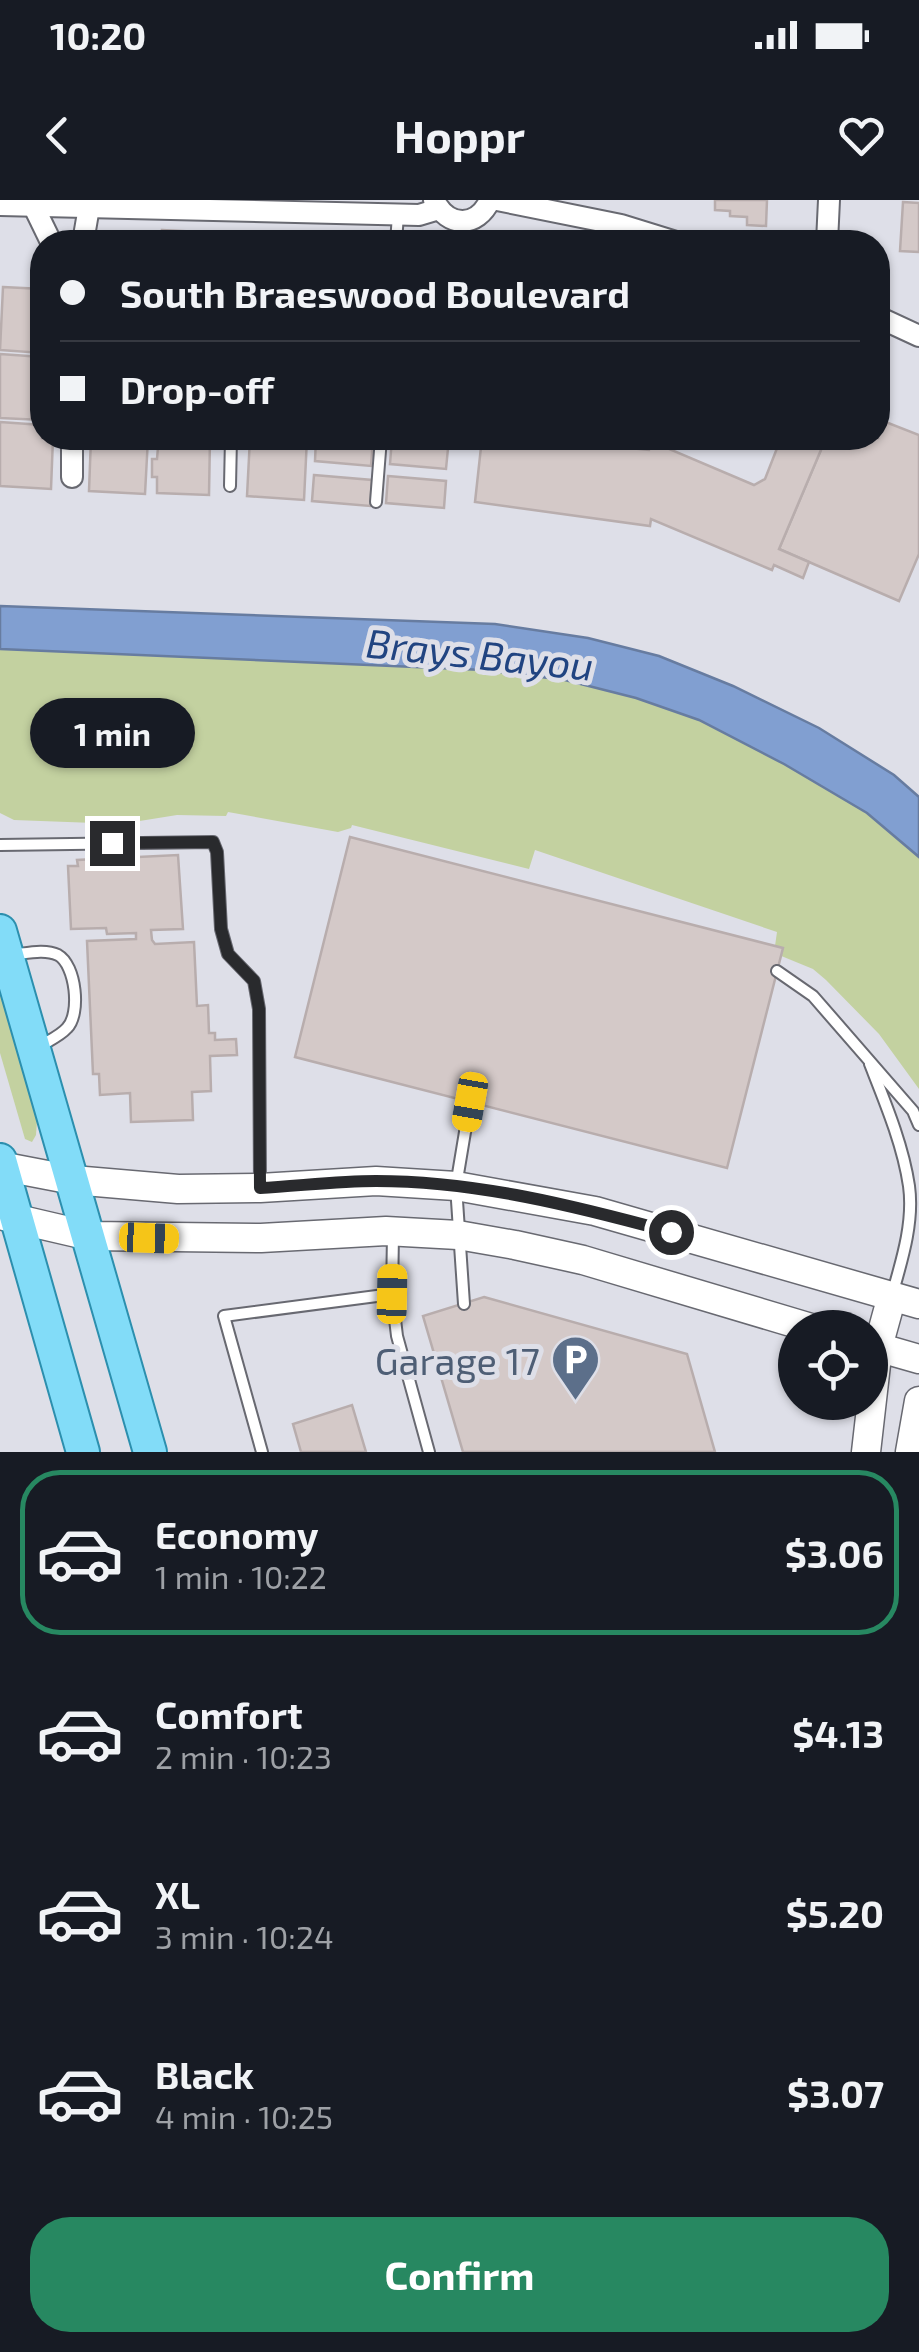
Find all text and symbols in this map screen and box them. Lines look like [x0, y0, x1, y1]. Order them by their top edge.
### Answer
text: 10:20 [50, 12, 146, 58]
icon: back [30, 108, 85, 163]
text: Hoppr [394, 108, 525, 162]
icon: heart [834, 108, 889, 163]
text: South Braeswood Boulevard [120, 270, 630, 316]
text: Drop-off [120, 366, 274, 412]
water label: Brays Bayou [364, 617, 596, 690]
callout: 1 min [29, 698, 194, 768]
text: 1 min [74, 714, 151, 752]
route end [90, 821, 135, 866]
car [450, 1070, 490, 1134]
route start [649, 1210, 694, 1255]
car [118, 1222, 180, 1254]
car [376, 1264, 408, 1324]
map controls [778, 1310, 888, 1420]
button: locate [778, 1310, 888, 1420]
parking icon: Garage 17 [549, 1334, 601, 1402]
place label: Garage 17 [375, 1337, 540, 1383]
icon: car [35, 1508, 125, 1598]
text: Economy [155, 1511, 319, 1557]
text: $3.06 [785, 1530, 884, 1576]
text: 1 min · 10:22 [155, 1557, 327, 1595]
icon: car [35, 1688, 125, 1778]
text: Comfort [155, 1691, 303, 1737]
text: $4.13 [792, 1710, 884, 1756]
text: 2 min · 10:23 [155, 1737, 332, 1775]
icon: car [35, 1868, 125, 1958]
text: XL [155, 1871, 200, 1917]
text: $5.20 [786, 1890, 884, 1936]
text: 3 min · 10:24 [155, 1917, 334, 1955]
icon: car [35, 2048, 125, 2138]
text: Black [155, 2051, 254, 2097]
text: $3.07 [787, 2070, 884, 2116]
text: 4 min · 10:25 [155, 2097, 333, 2135]
button: Confirm [30, 2217, 889, 2332]

